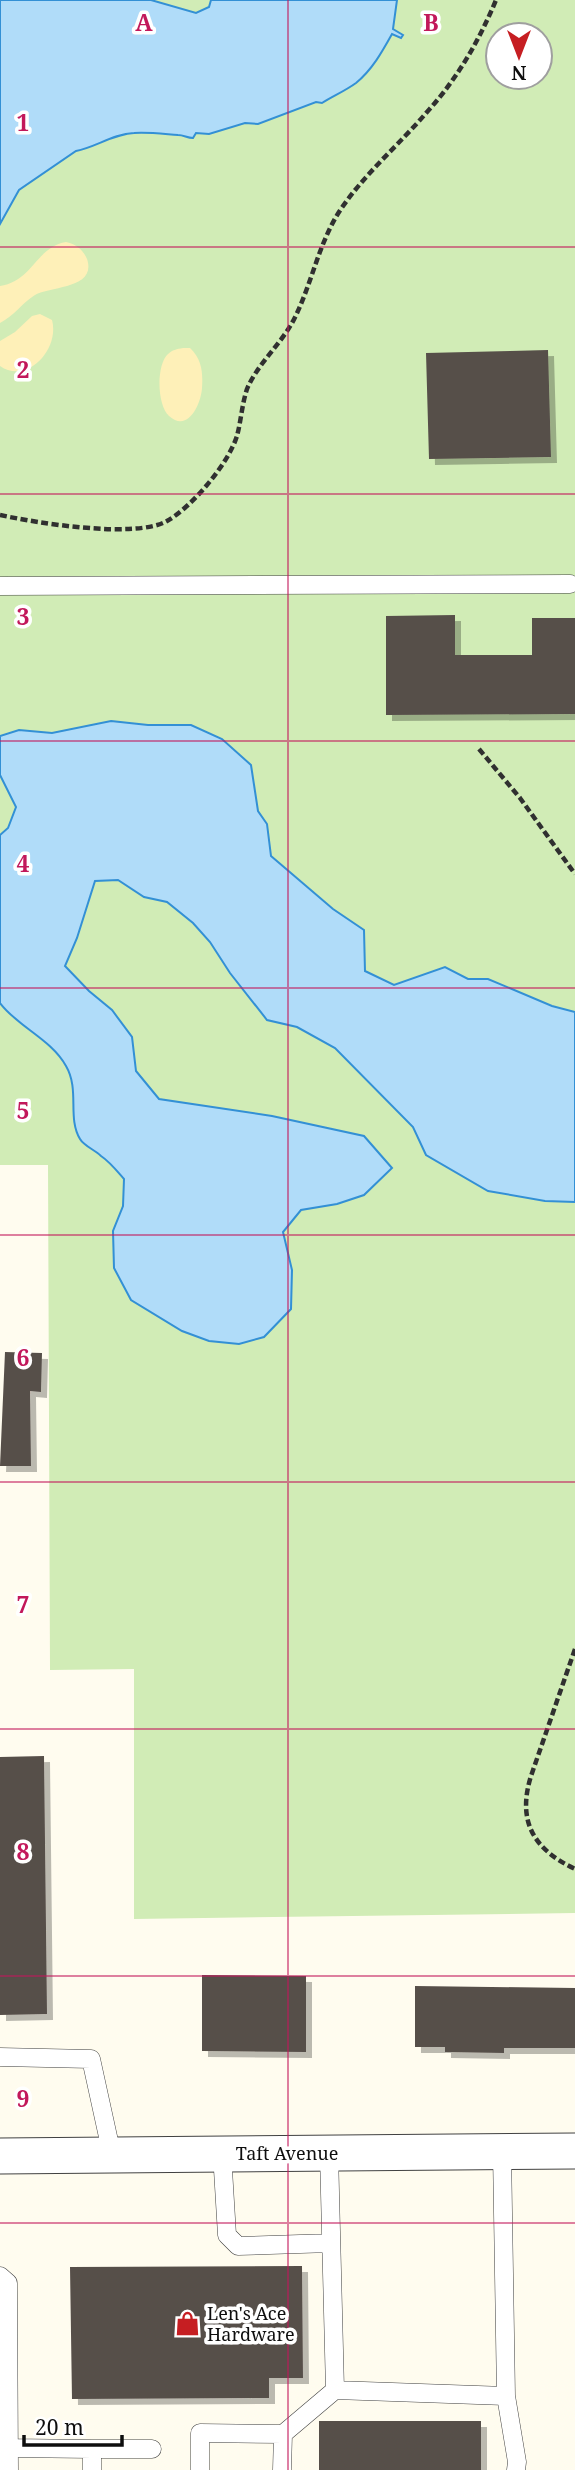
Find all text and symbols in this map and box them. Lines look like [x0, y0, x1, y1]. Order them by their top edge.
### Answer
text: A [135, 6, 153, 38]
text: B [423, 6, 439, 38]
north arrow [484, 21, 554, 91]
text: N [511, 60, 526, 86]
text: 1 [17, 106, 30, 138]
text: 2 [17, 353, 30, 385]
text: 3 [17, 600, 30, 632]
text: 4 [17, 847, 30, 879]
text: 5 [17, 1094, 30, 1126]
text: 6 [17, 1341, 30, 1373]
text: 7 [17, 1588, 30, 1620]
text: 8 [17, 1835, 30, 1867]
text: 9 [17, 2082, 30, 2114]
street label: Taft Avenue [236, 2141, 338, 2165]
place label: Len's Ace Hardware [207, 2301, 295, 2346]
shop icon: Len's Ace Hardware [173, 2309, 201, 2337]
scale bar [24, 2404, 122, 2448]
text: 20 m [35, 2413, 84, 2441]

